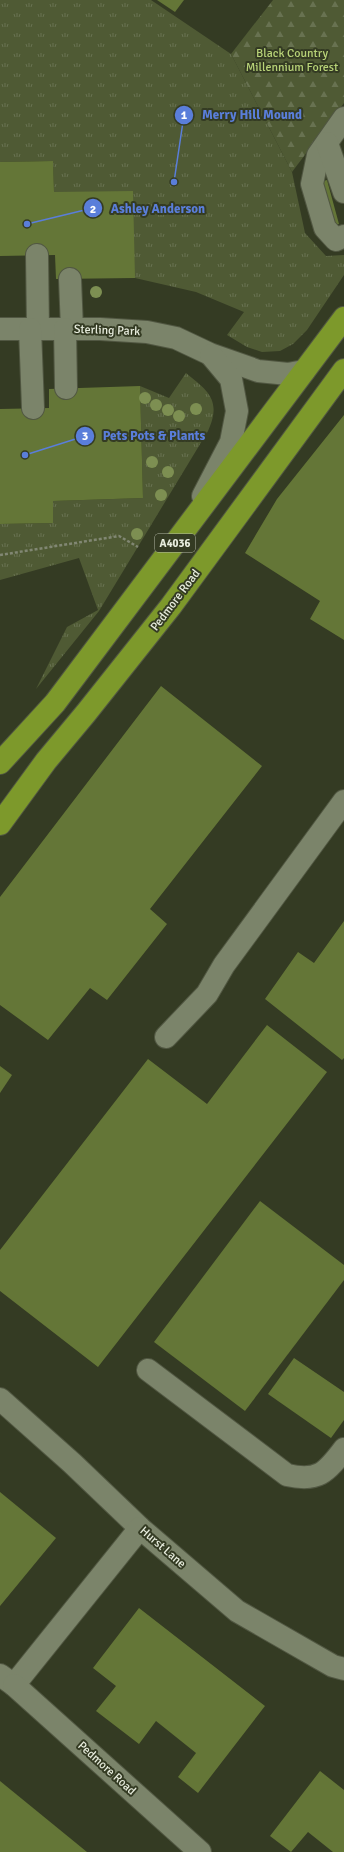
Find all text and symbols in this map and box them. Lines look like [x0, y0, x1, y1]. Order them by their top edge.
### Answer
park label: Black Country Millennium Forest [246, 46, 338, 75]
callout: Merry Hill Mound [174, 102, 310, 127]
text: Merry Hill Mound [202, 107, 302, 123]
text: 1 [181, 108, 188, 123]
callout: Ashley Anderson [83, 196, 213, 221]
text: Ashley Anderson [111, 201, 205, 217]
text: 2 [90, 202, 96, 217]
street label: Sterling Park [73, 322, 140, 339]
callout: Pets Pots & Plants [75, 423, 213, 448]
text: Pets Pots & Plants [103, 428, 205, 444]
text: 3 [82, 429, 88, 444]
road number: A4036 [155, 534, 195, 552]
street label: Pedmore Road [147, 567, 203, 634]
street label: Hurst Lane [137, 1523, 189, 1571]
street label: Pedmore Road [74, 1738, 139, 1798]

